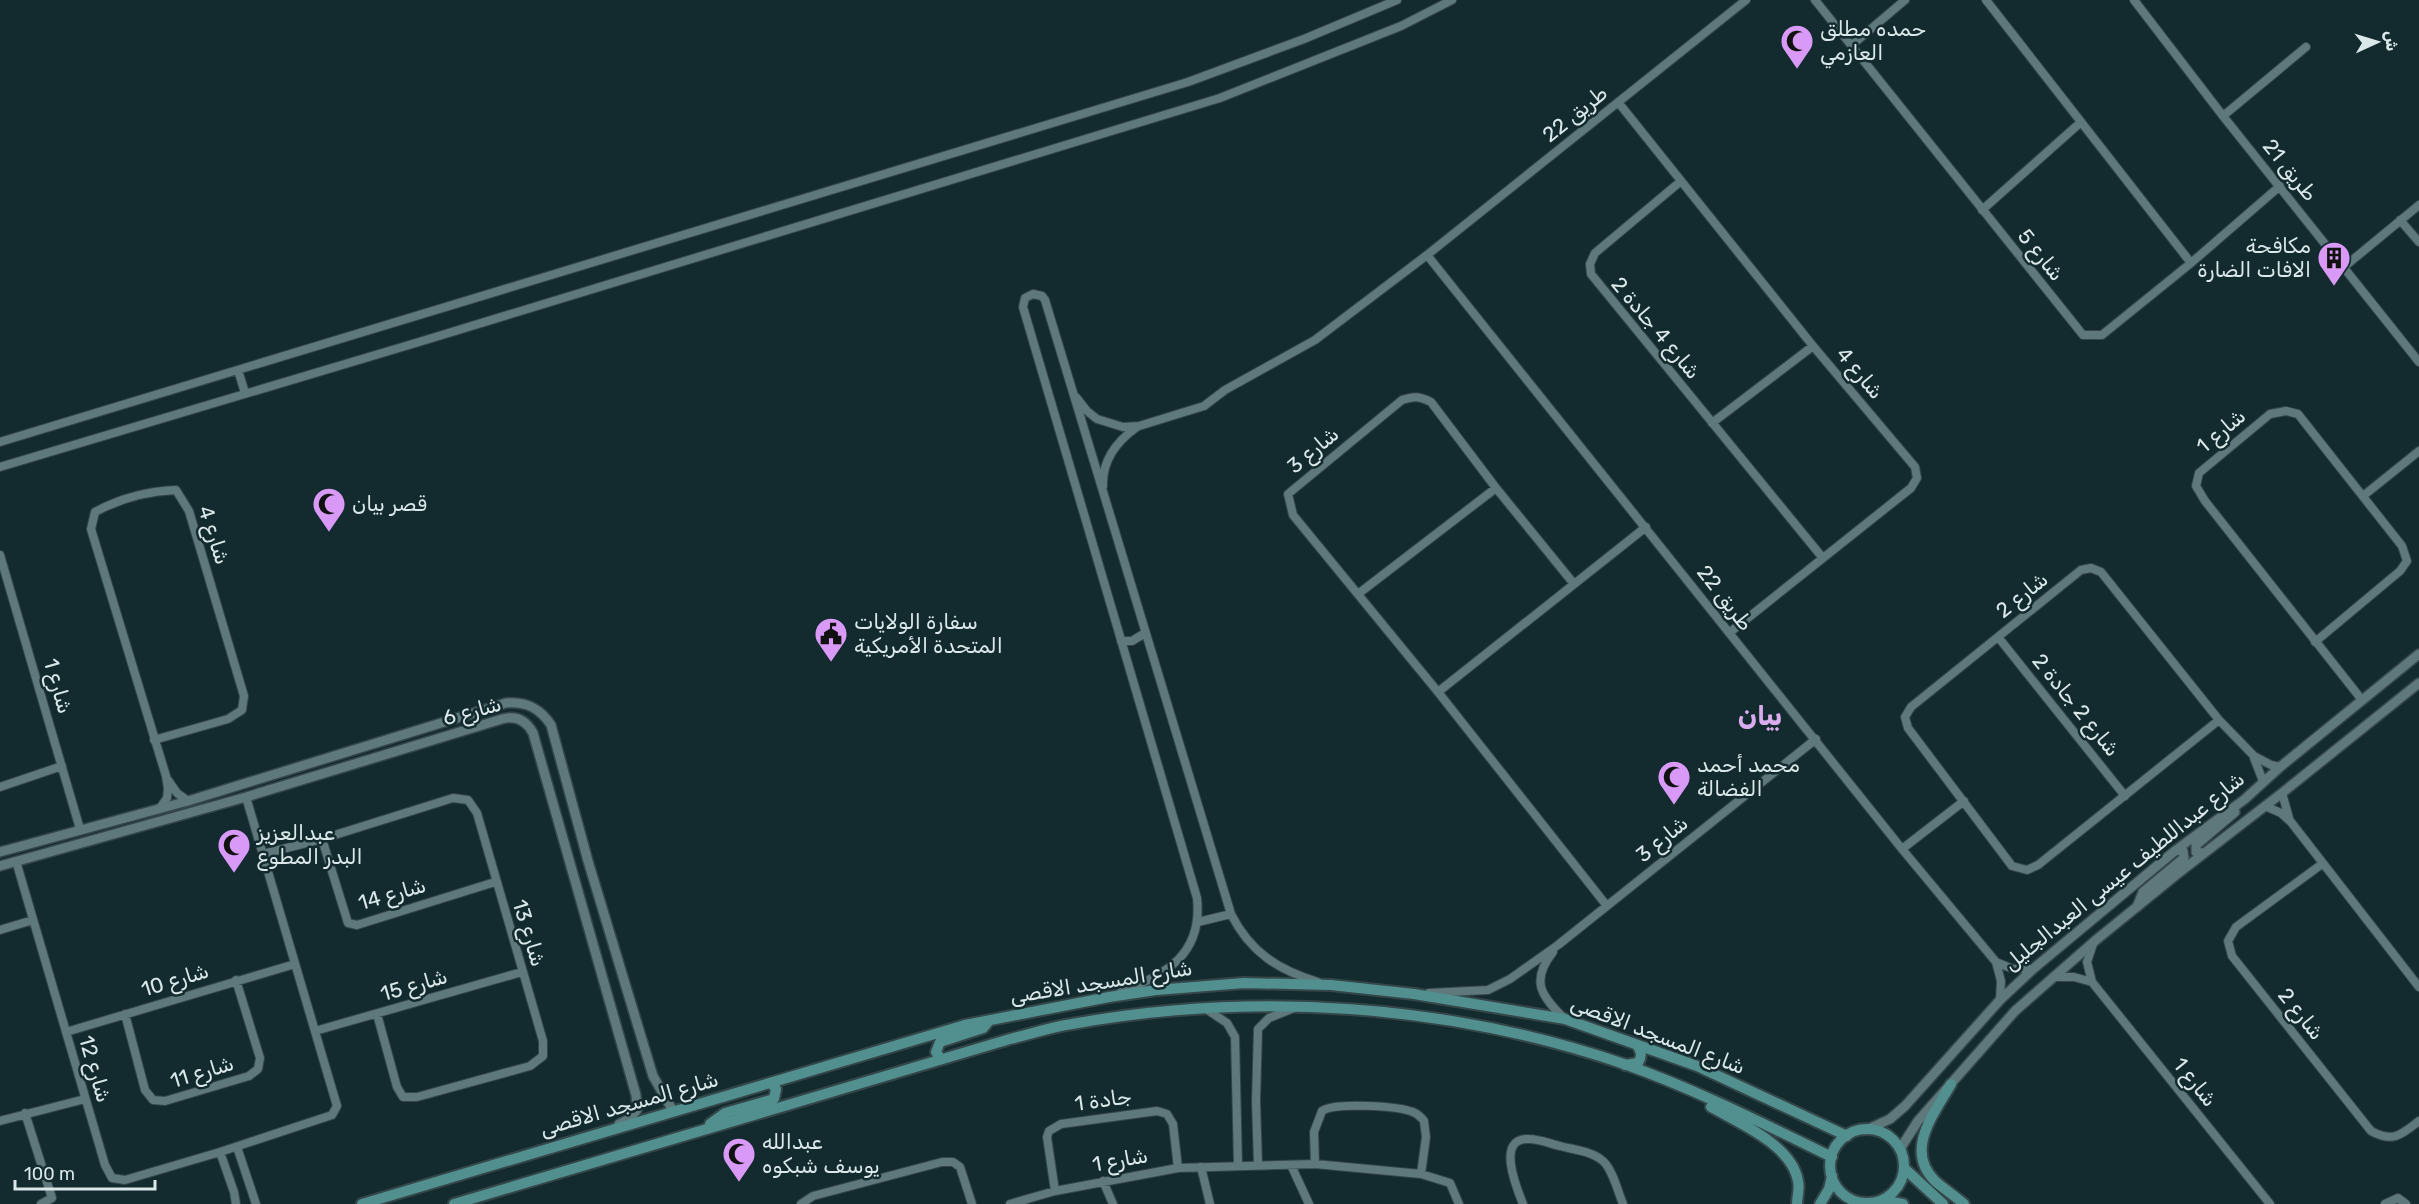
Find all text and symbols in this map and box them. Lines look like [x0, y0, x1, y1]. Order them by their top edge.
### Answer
north arrow [2347, 12, 2407, 72]
place label: حمده مطلق العازمي [1820, 16, 1926, 69]
mosque icon: حمده مطلق العازمي [1779, 23, 1815, 70]
text: ش [2381, 30, 2402, 52]
street label: طريق 22 [1537, 80, 1612, 147]
street label: طريق 21 [2258, 134, 2323, 206]
street label: شارع 5 [2011, 224, 2070, 287]
place label: مكافحة الافات الضارة [2197, 233, 2311, 282]
building icon: مكافحة الافات الضارة [2316, 240, 2352, 287]
street label: شارع 4 جادة 2 [1605, 272, 1706, 385]
street label: شارع 4 [1830, 342, 1889, 405]
street label: شارع 1 [2191, 403, 2251, 460]
street label: شارع 3 [1282, 421, 1345, 480]
mosque icon: قصر بيان [311, 486, 347, 533]
place label: قصر بيان [352, 491, 427, 516]
street label: شارع 4 [191, 502, 236, 568]
street label: طريق 22 [1692, 560, 1759, 635]
street label: شارع 2 [1991, 566, 2054, 625]
place label: سفارة الولايات المتحدة الأمريكية [854, 609, 1003, 658]
public building icon: سفارة الولايات المتحدة الأمريكية [813, 616, 849, 663]
street label: شارع 2 جادة 2 [2026, 648, 2125, 762]
street label: شارع 1 [37, 656, 78, 717]
street label: شارع 6 [440, 691, 504, 732]
district label: بيان [1738, 700, 1782, 732]
place label: محمد أحمد الفضالة [1697, 752, 1800, 801]
mosque icon: محمد أحمد الفضالة [1656, 759, 1692, 806]
street label: شارع عبداللطيف عيسى العبدالجليل [1998, 766, 2250, 977]
street label: شارع 3 [1631, 810, 1694, 869]
place label: عبدالعزيز البدر المطوع [255, 820, 363, 871]
mosque icon: عبدالعزيز البدر المطوع [216, 827, 252, 874]
street label: شارع 14 [355, 872, 429, 917]
street label: شارع 13 [506, 896, 551, 970]
street label: شارع المسجد الاقصى [1008, 955, 1194, 1010]
street label: شارع 10 [138, 957, 212, 1004]
street label: شارع 15 [378, 963, 451, 1008]
street label: شارع 2 [2271, 983, 2330, 1046]
street label: شارع المسجد الاقصى [1567, 990, 1749, 1081]
street label: شارع 12 [72, 1033, 117, 1106]
street label: شارع 11 [167, 1050, 237, 1095]
street label: شارع 1 [2166, 1052, 2223, 1113]
street label: شارع المسجد الاقصى [537, 1066, 722, 1143]
street label: جادة 1 [1073, 1083, 1133, 1116]
place label: عبدالله يوسف شبكوه [762, 1129, 880, 1178]
mosque icon: عبدالله يوسف شبكوه [721, 1136, 757, 1183]
street label: شارع 1 [1090, 1142, 1150, 1179]
scale bar [15, 1153, 154, 1191]
text: 100 m [24, 1163, 75, 1185]

